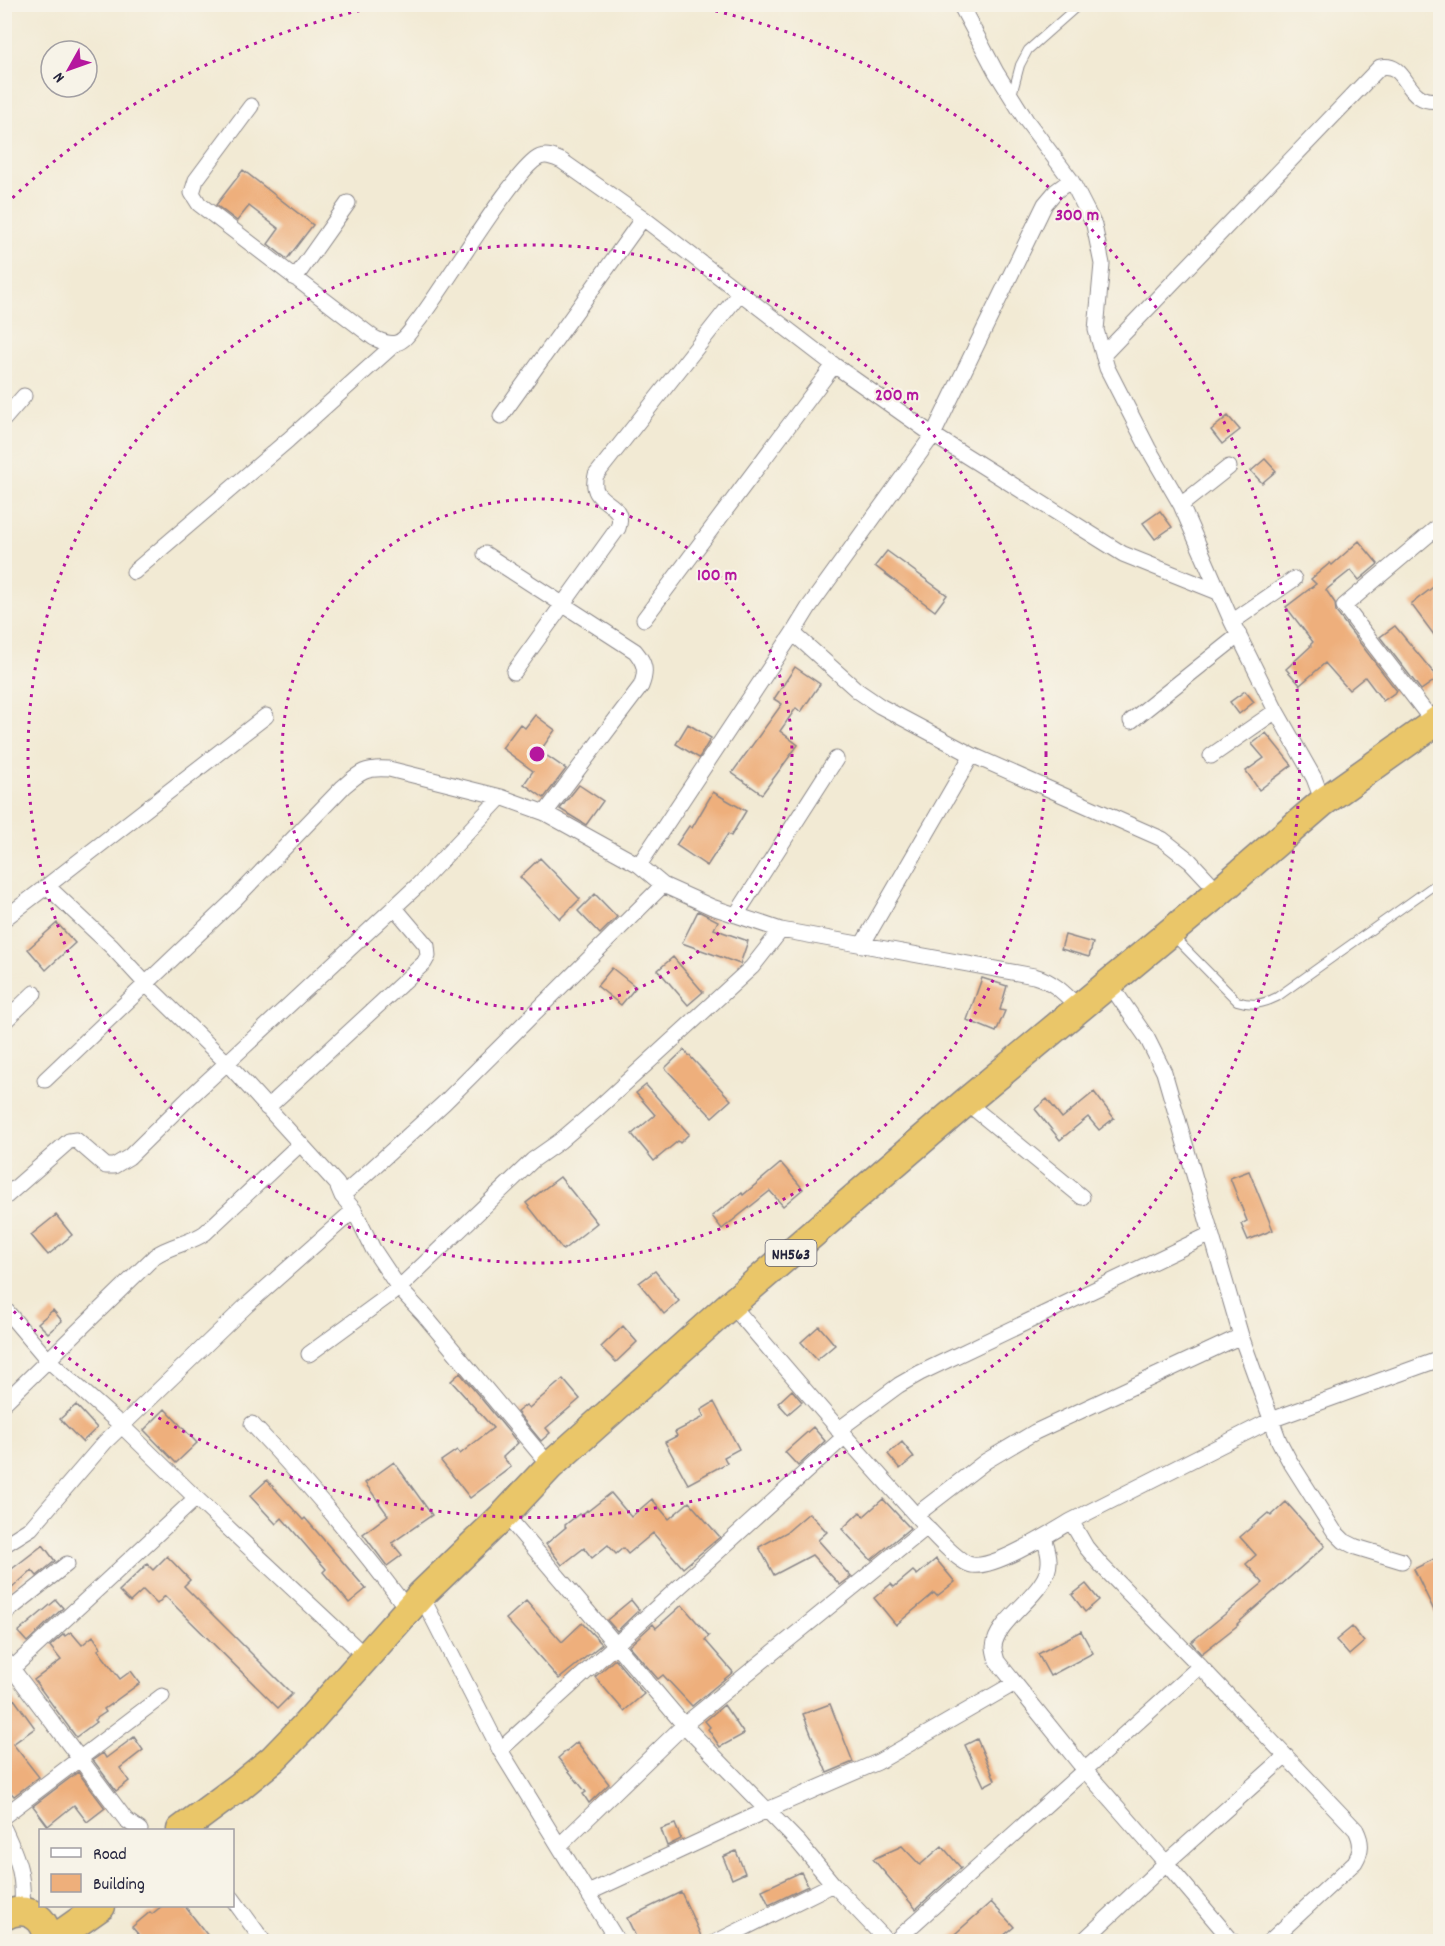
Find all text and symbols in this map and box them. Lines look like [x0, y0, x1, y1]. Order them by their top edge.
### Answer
north arrow [39, 39, 99, 99]
text: N [48, 67, 71, 87]
text: 300 m [1055, 204, 1099, 229]
text: 200 m [875, 384, 919, 409]
text: 100 m [697, 564, 737, 589]
centre of rings [527, 744, 547, 764]
road number: NH563 [766, 1240, 816, 1266]
legend [39, 1829, 234, 1907]
text: Road [93, 1843, 127, 1868]
text: Building [93, 1873, 145, 1898]

